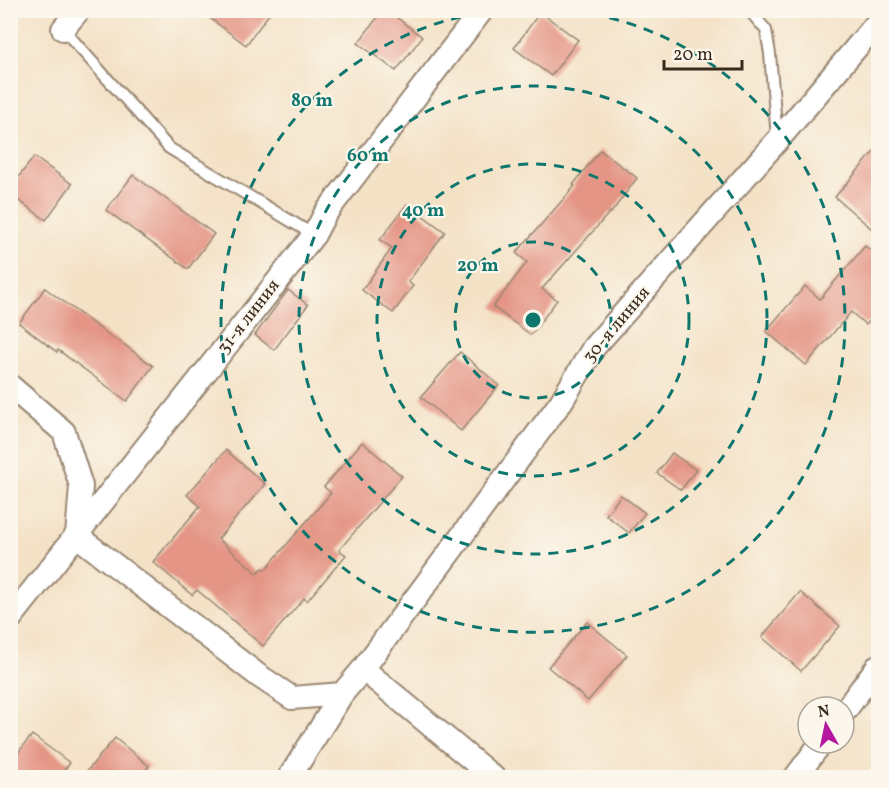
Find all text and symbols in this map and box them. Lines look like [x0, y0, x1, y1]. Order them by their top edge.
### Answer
scale bar [664, 33, 742, 71]
text: 20 m [673, 43, 713, 68]
text: 80 m [291, 89, 333, 114]
text: 60 m [347, 144, 389, 169]
text: 40 m [402, 199, 444, 224]
text: 20 m [457, 254, 499, 279]
street label: 31-я линия [212, 275, 286, 359]
street label: 30-я линия [578, 281, 656, 369]
centre of rings [523, 310, 543, 330]
north arrow [796, 695, 856, 755]
text: N [817, 700, 832, 724]

